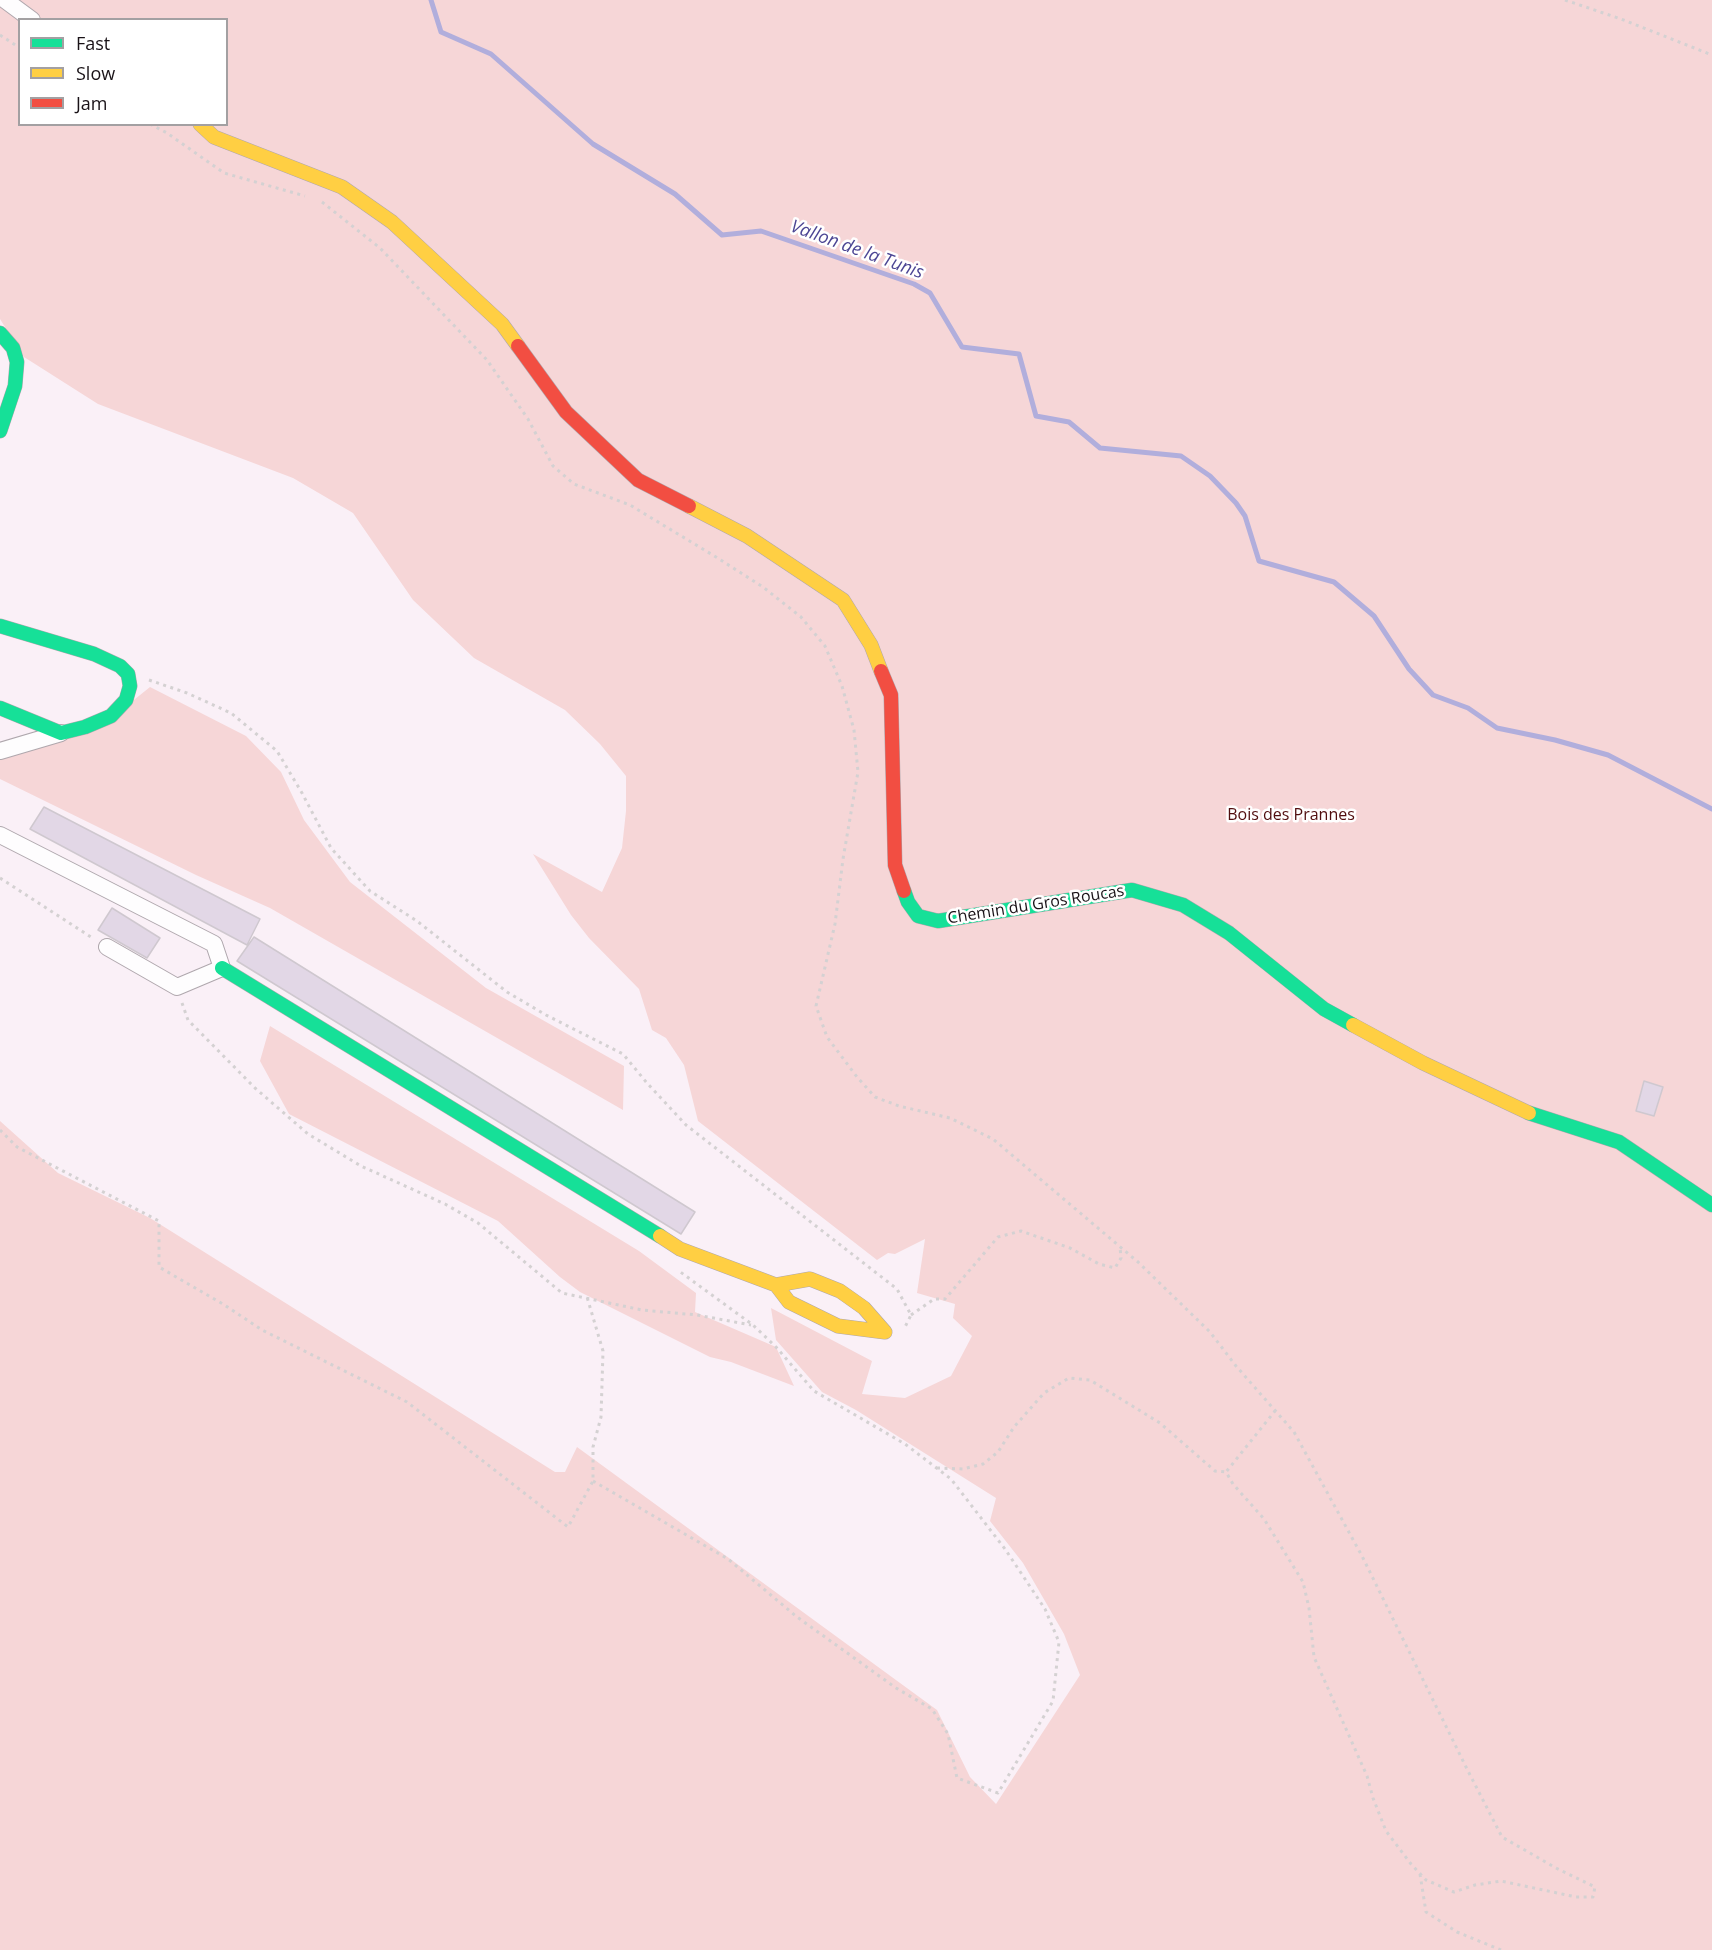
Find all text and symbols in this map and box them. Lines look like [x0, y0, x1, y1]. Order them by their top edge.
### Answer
legend [18, 18, 228, 126]
text: Fast [76, 31, 110, 55]
text: Slow [76, 61, 115, 85]
text: Jam [76, 91, 108, 115]
water label: Vallon de la Tunis [788, 216, 926, 284]
park label: Bois des Prannes [1227, 805, 1355, 825]
street label: Chemin du Gros Roucas [946, 882, 1126, 928]

